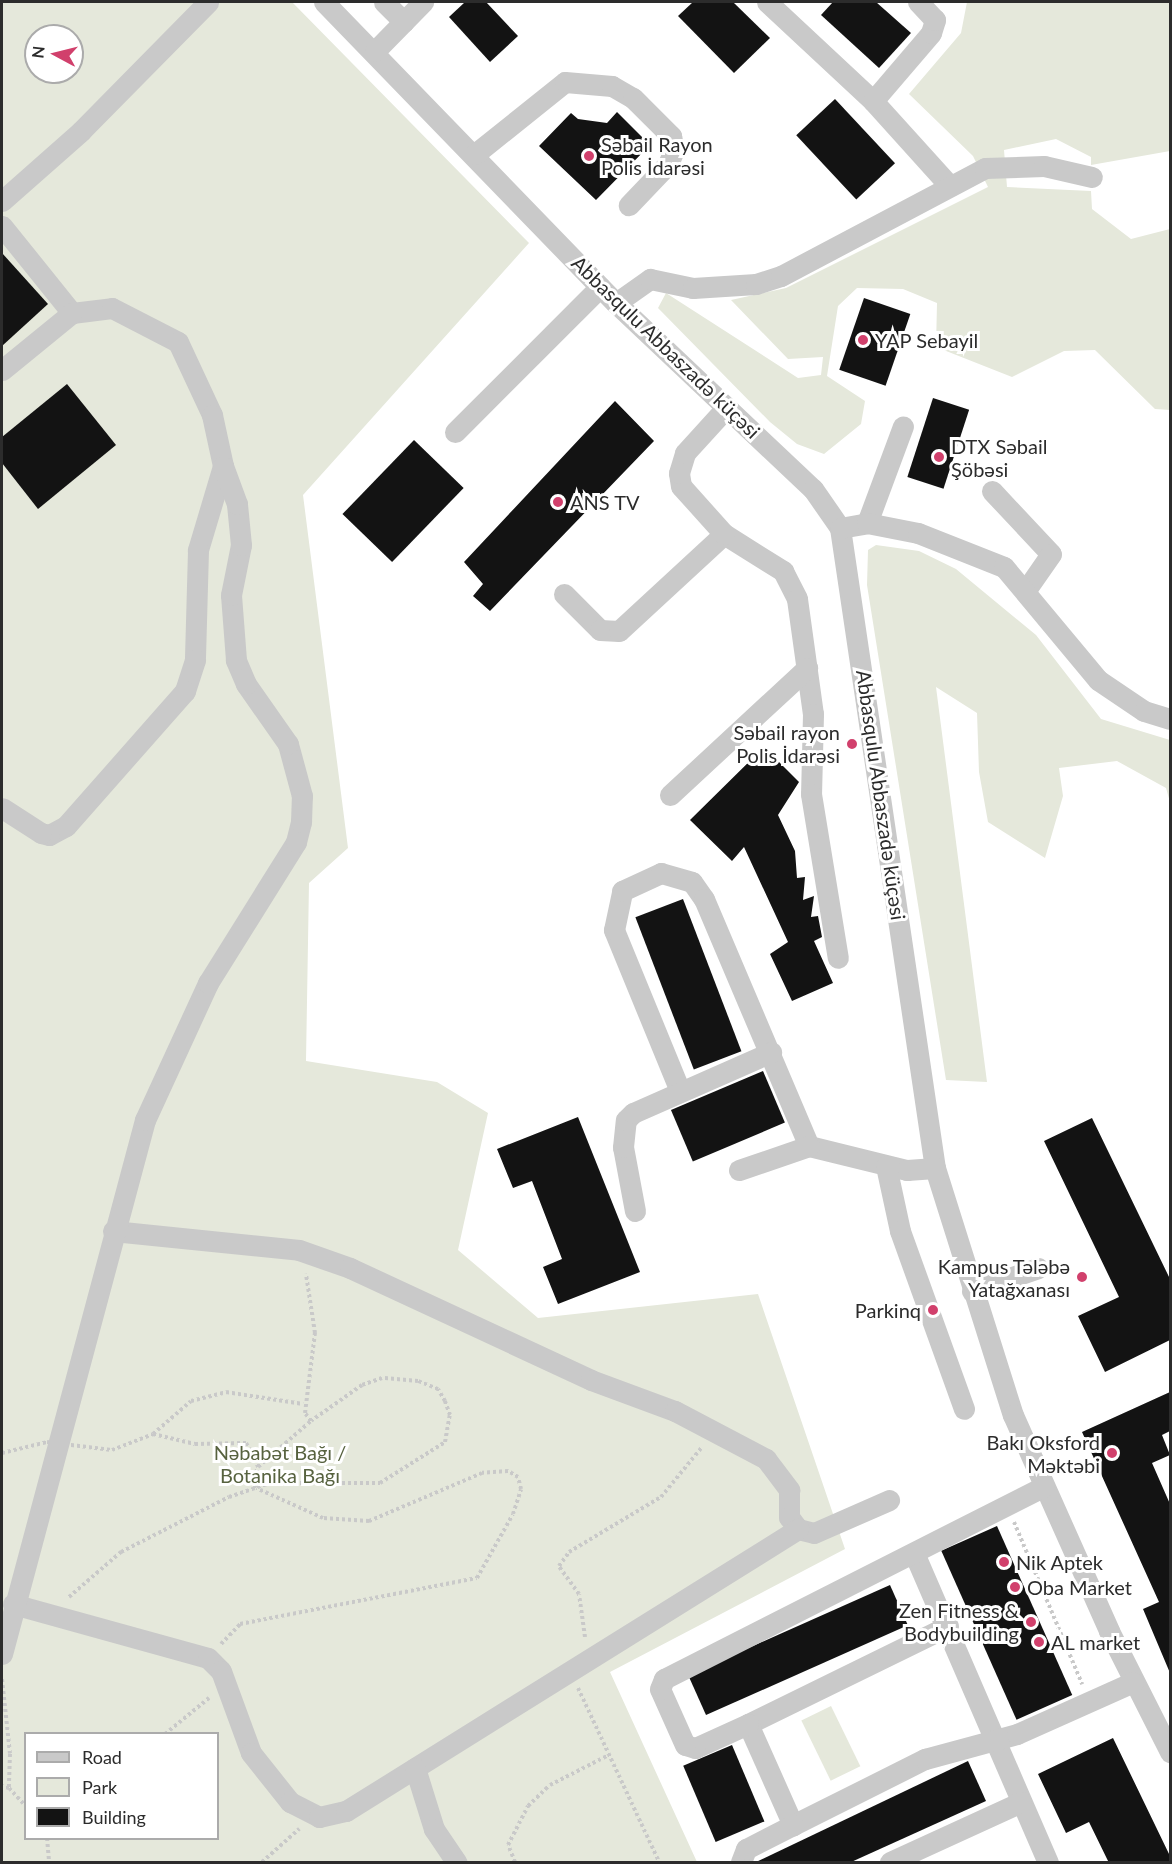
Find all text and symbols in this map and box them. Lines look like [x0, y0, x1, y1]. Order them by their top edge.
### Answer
north arrow [24, 24, 84, 84]
text: N [27, 45, 48, 59]
place label: Səbail Rayon Polis İdarəsi [601, 132, 713, 179]
marker: Səbail Rayon Polis İdarəsi [582, 149, 596, 163]
street label: Abbasqulu Abbaszadə küçəsi [567, 250, 765, 444]
place label: YAP Sebayil [875, 328, 979, 352]
marker: YAP Sebayil [856, 333, 870, 347]
place label: DTX Səbail Şöbəsi [951, 434, 1047, 481]
marker: DTX Səbail Şöbəsi [932, 450, 946, 464]
place label: ANS TV [570, 490, 640, 514]
marker: ANS TV [551, 495, 565, 509]
street label: Abbasqulu Abbaszadə küçəsi [852, 668, 910, 922]
place label: Səbail rayon Polis İdarəsi [734, 720, 840, 767]
marker: Səbail rayon Polis İdarəsi [845, 737, 859, 751]
place label: Kampus Tələbə Yatağxanası [937, 1254, 1070, 1301]
marker: Kampus Tələbə Yatağxanası [1075, 1270, 1089, 1284]
place label: Parkinq [855, 1298, 921, 1322]
marker: Parkinq [926, 1303, 940, 1317]
place label: Bakı Oksford Məktəbi [986, 1430, 1100, 1477]
park label: Nəbabət Bağı / Botanika Bağı [214, 1440, 346, 1487]
marker: Bakı Oksford Məktəbi [1105, 1446, 1119, 1460]
place label: Nik Aptek [1016, 1550, 1104, 1574]
marker: Nik Aptek [997, 1555, 1011, 1569]
place label: Oba Market [1027, 1575, 1132, 1599]
marker: Oba Market [1008, 1580, 1022, 1594]
place label: Zen Fitness & Bodybuilding [899, 1598, 1019, 1645]
marker: Zen Fitness & Bodybuilding [1024, 1615, 1038, 1629]
place label: AL market [1051, 1630, 1141, 1654]
marker: AL market [1032, 1635, 1046, 1649]
legend [24, 1732, 219, 1840]
text: Road [82, 1746, 122, 1768]
text: Park [82, 1776, 117, 1798]
text: Building [82, 1806, 146, 1828]

